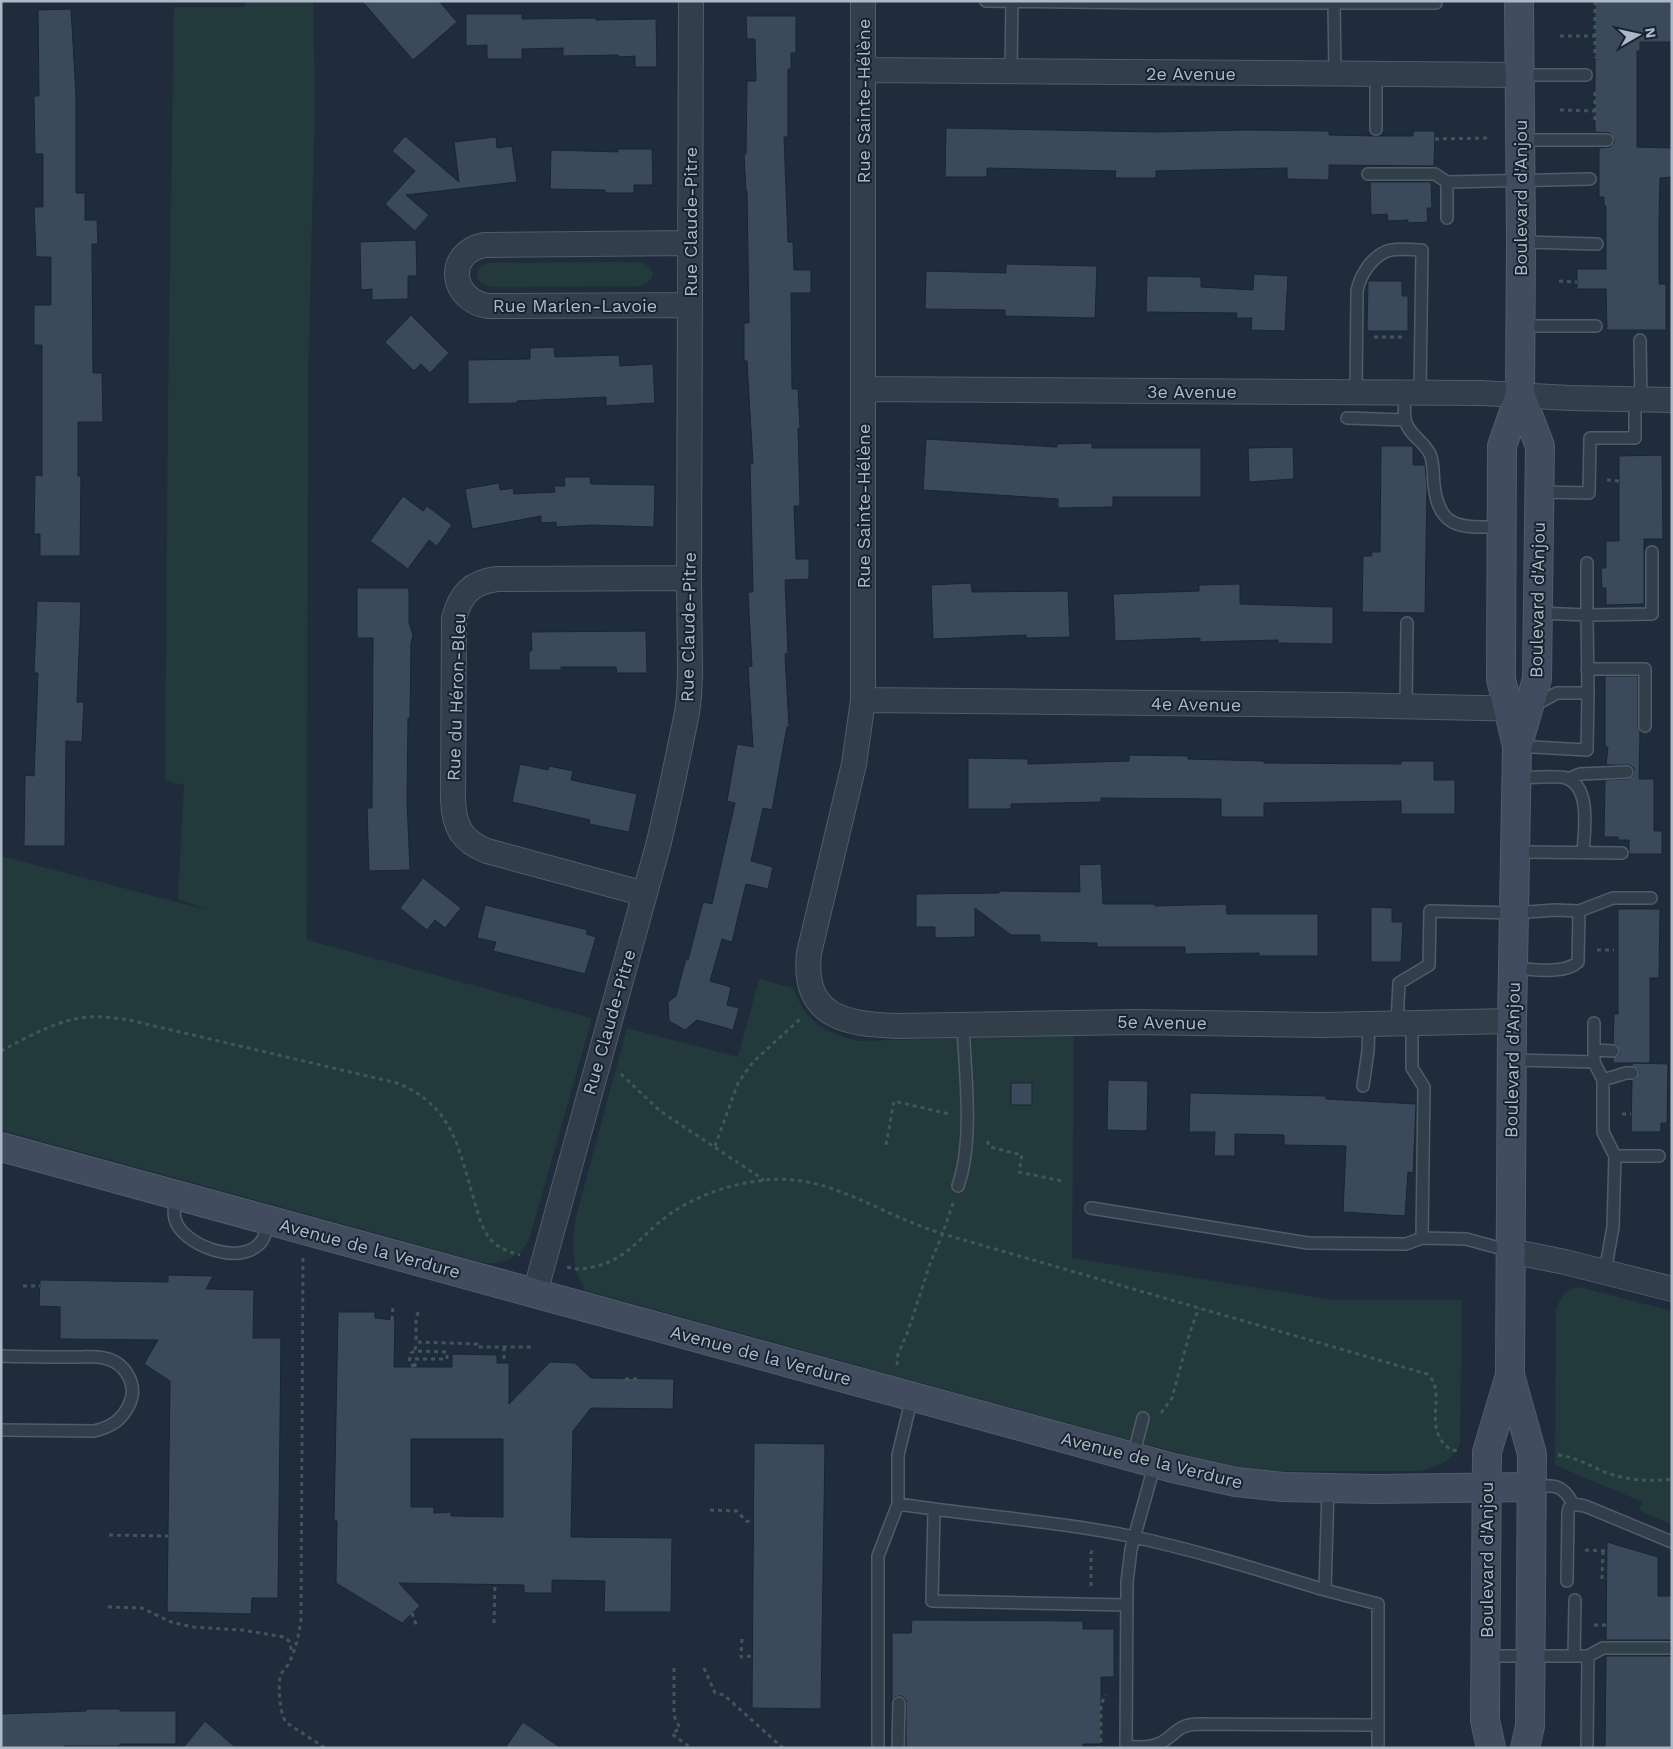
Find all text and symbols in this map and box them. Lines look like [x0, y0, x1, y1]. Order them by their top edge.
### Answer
north arrow [1613, 10, 1663, 60]
street label: Rue Sainte-Hélène [853, 19, 874, 183]
text: N [1642, 27, 1660, 39]
street label: 2e Avenue [1146, 63, 1236, 84]
street label: Boulevard d'Anjou [1510, 120, 1531, 276]
street label: Rue Claude-Pitre [680, 147, 701, 297]
street label: Rue Marlen-Lavoie [493, 295, 657, 316]
street label: 3e Avenue [1147, 381, 1237, 402]
street label: Rue Sainte-Hélène [853, 424, 874, 588]
street label: Boulevard d'Anjou [1525, 522, 1549, 678]
street label: Rue Claude-Pitre [676, 552, 700, 702]
street label: Rue du Héron-Bleu [443, 613, 469, 781]
street label: 4e Avenue [1151, 693, 1241, 715]
street label: Rue Claude-Pitre [578, 947, 640, 1097]
street label: Boulevard d'Anjou [1500, 982, 1524, 1138]
street label: 5e Avenue [1117, 1011, 1207, 1033]
street label: Avenue de la Verdure [277, 1214, 463, 1282]
street label: Avenue de la Verdure [668, 1321, 854, 1389]
street label: Avenue de la Verdure [1059, 1427, 1245, 1493]
street label: Boulevard d'Anjou [1476, 1482, 1497, 1638]

